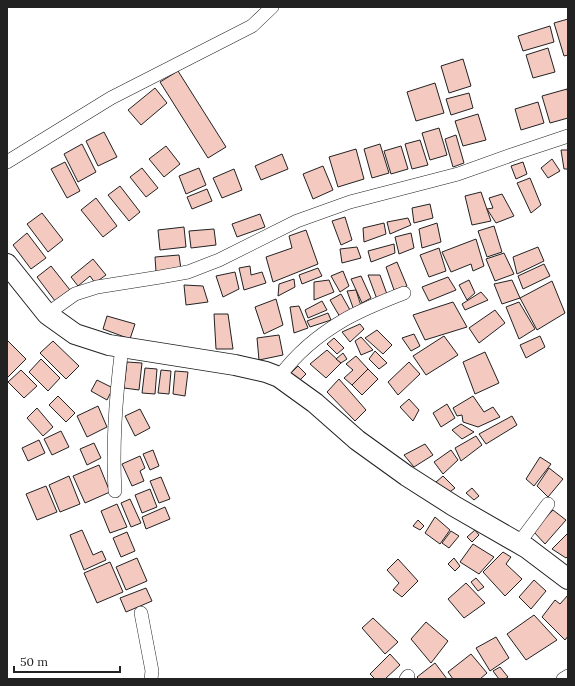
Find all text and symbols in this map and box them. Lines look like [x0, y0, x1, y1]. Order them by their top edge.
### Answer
scale bar [14, 648, 120, 674]
text: 50 m [20, 654, 48, 669]

